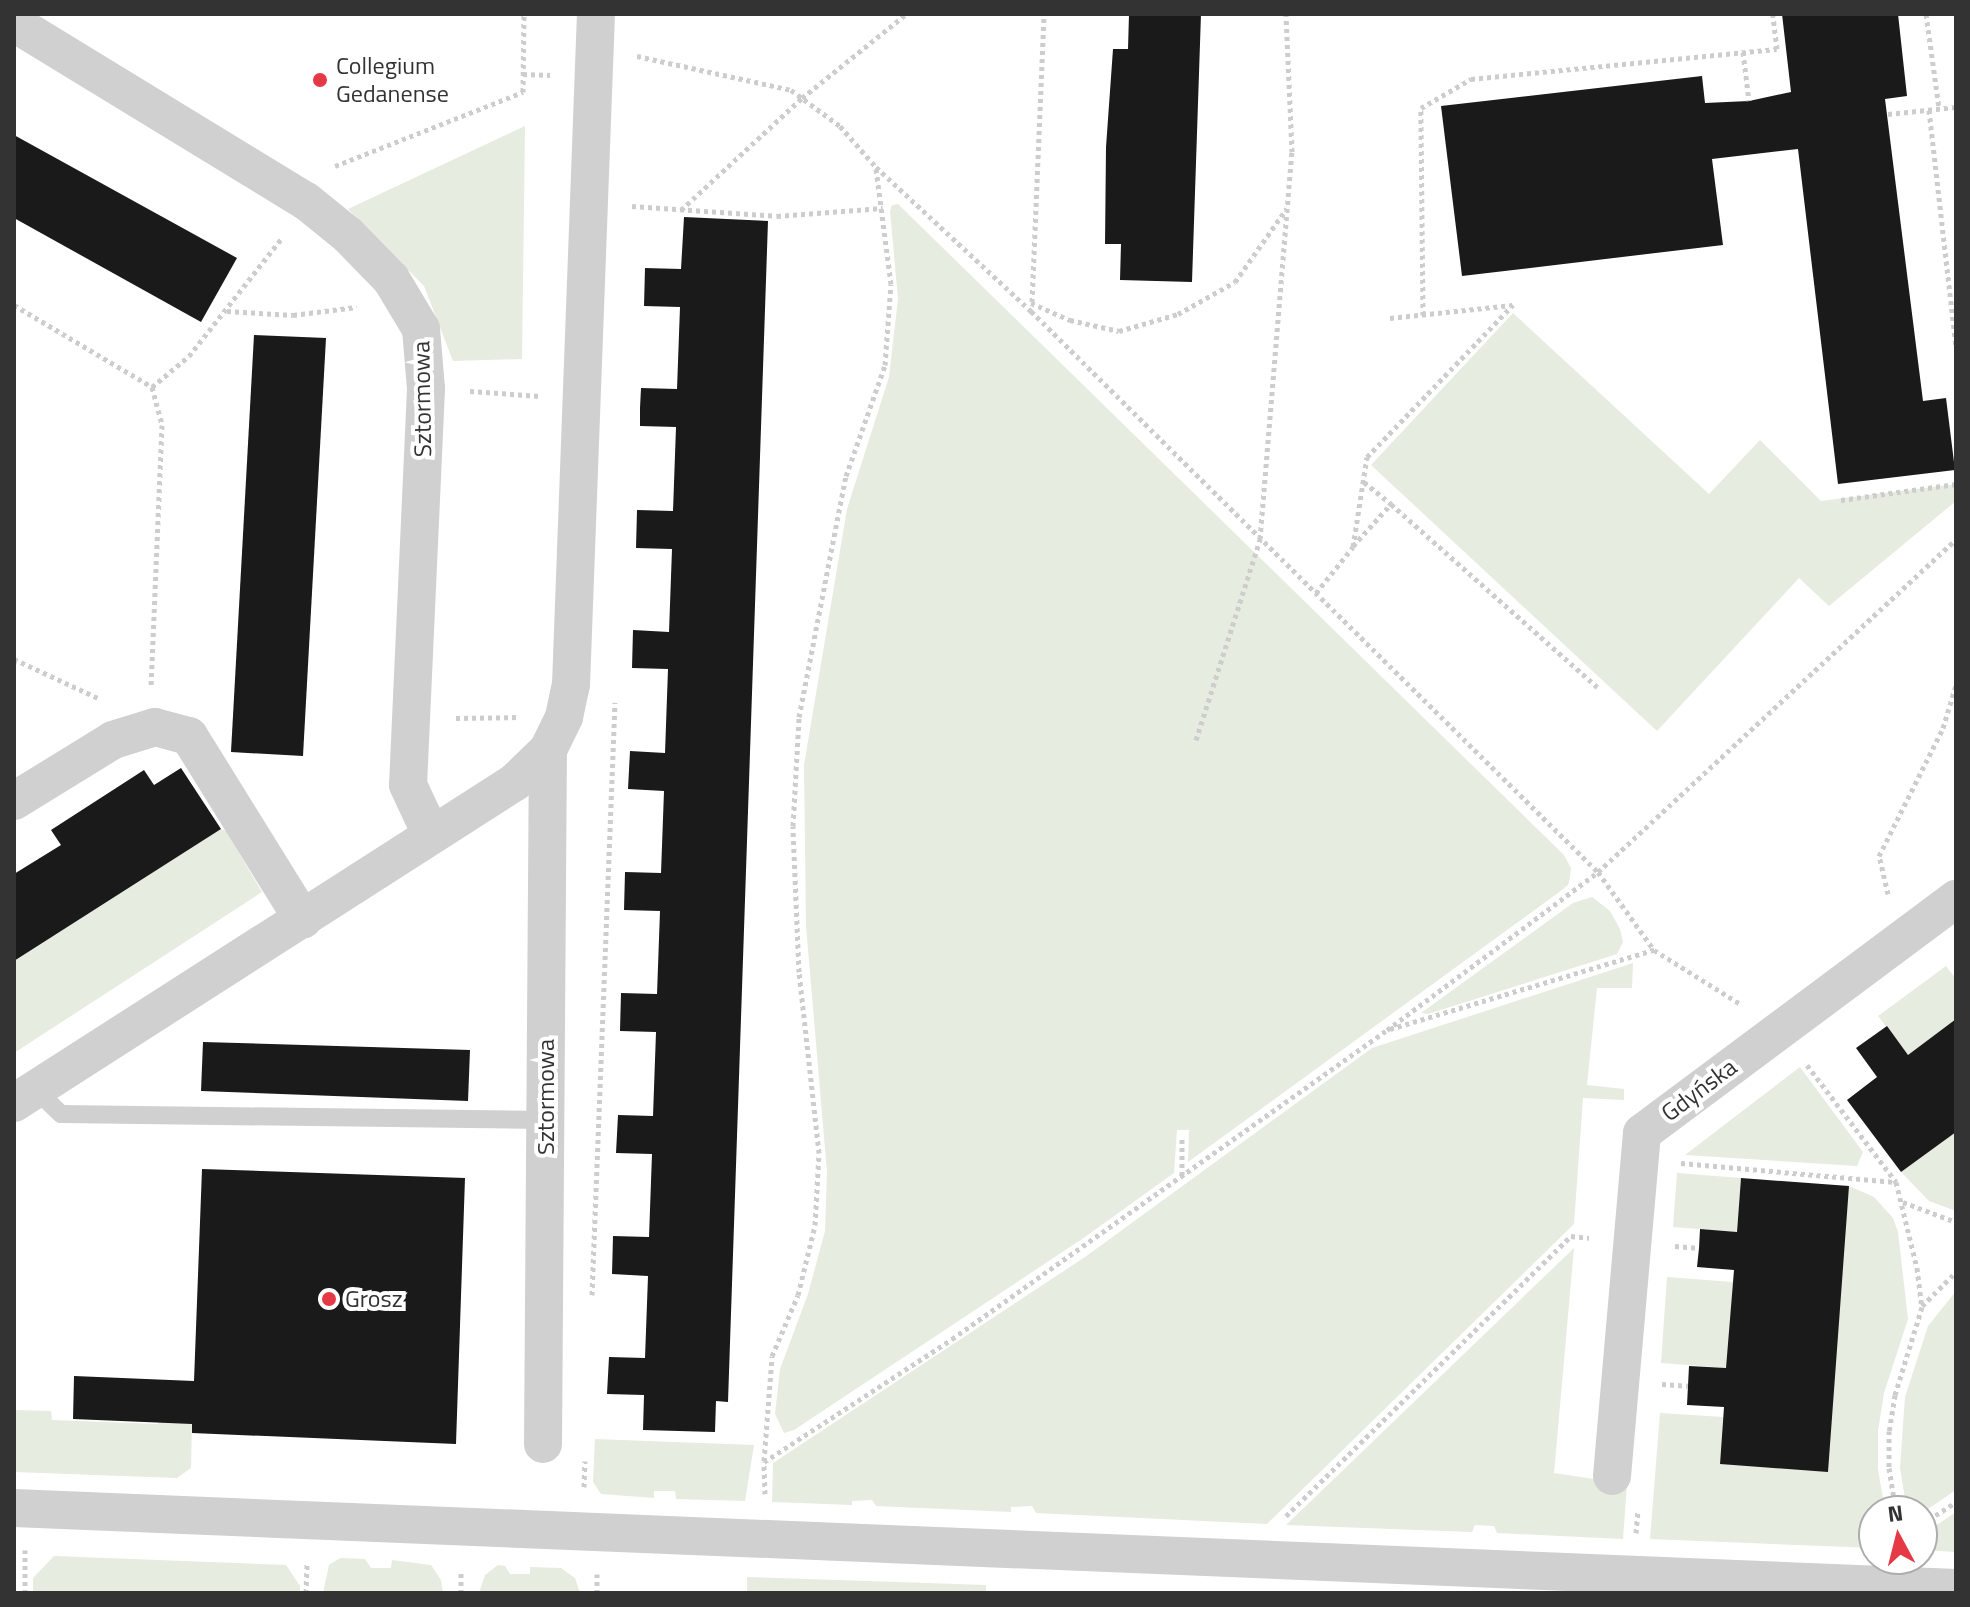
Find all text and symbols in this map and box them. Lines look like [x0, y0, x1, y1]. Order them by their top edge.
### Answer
place label: Collegium Gedanense [336, 52, 449, 108]
marker: Collegium Gedanense [311, 71, 329, 89]
street label: Sztormowa [407, 341, 437, 457]
street label: Sztormowa [532, 1039, 560, 1155]
street label: Gdyńska [1656, 1052, 1742, 1128]
place label: Grosz [345, 1285, 403, 1313]
marker: Grosz [320, 1290, 338, 1308]
north arrow [1858, 1495, 1938, 1575]
text: N [1886, 1495, 1905, 1531]

